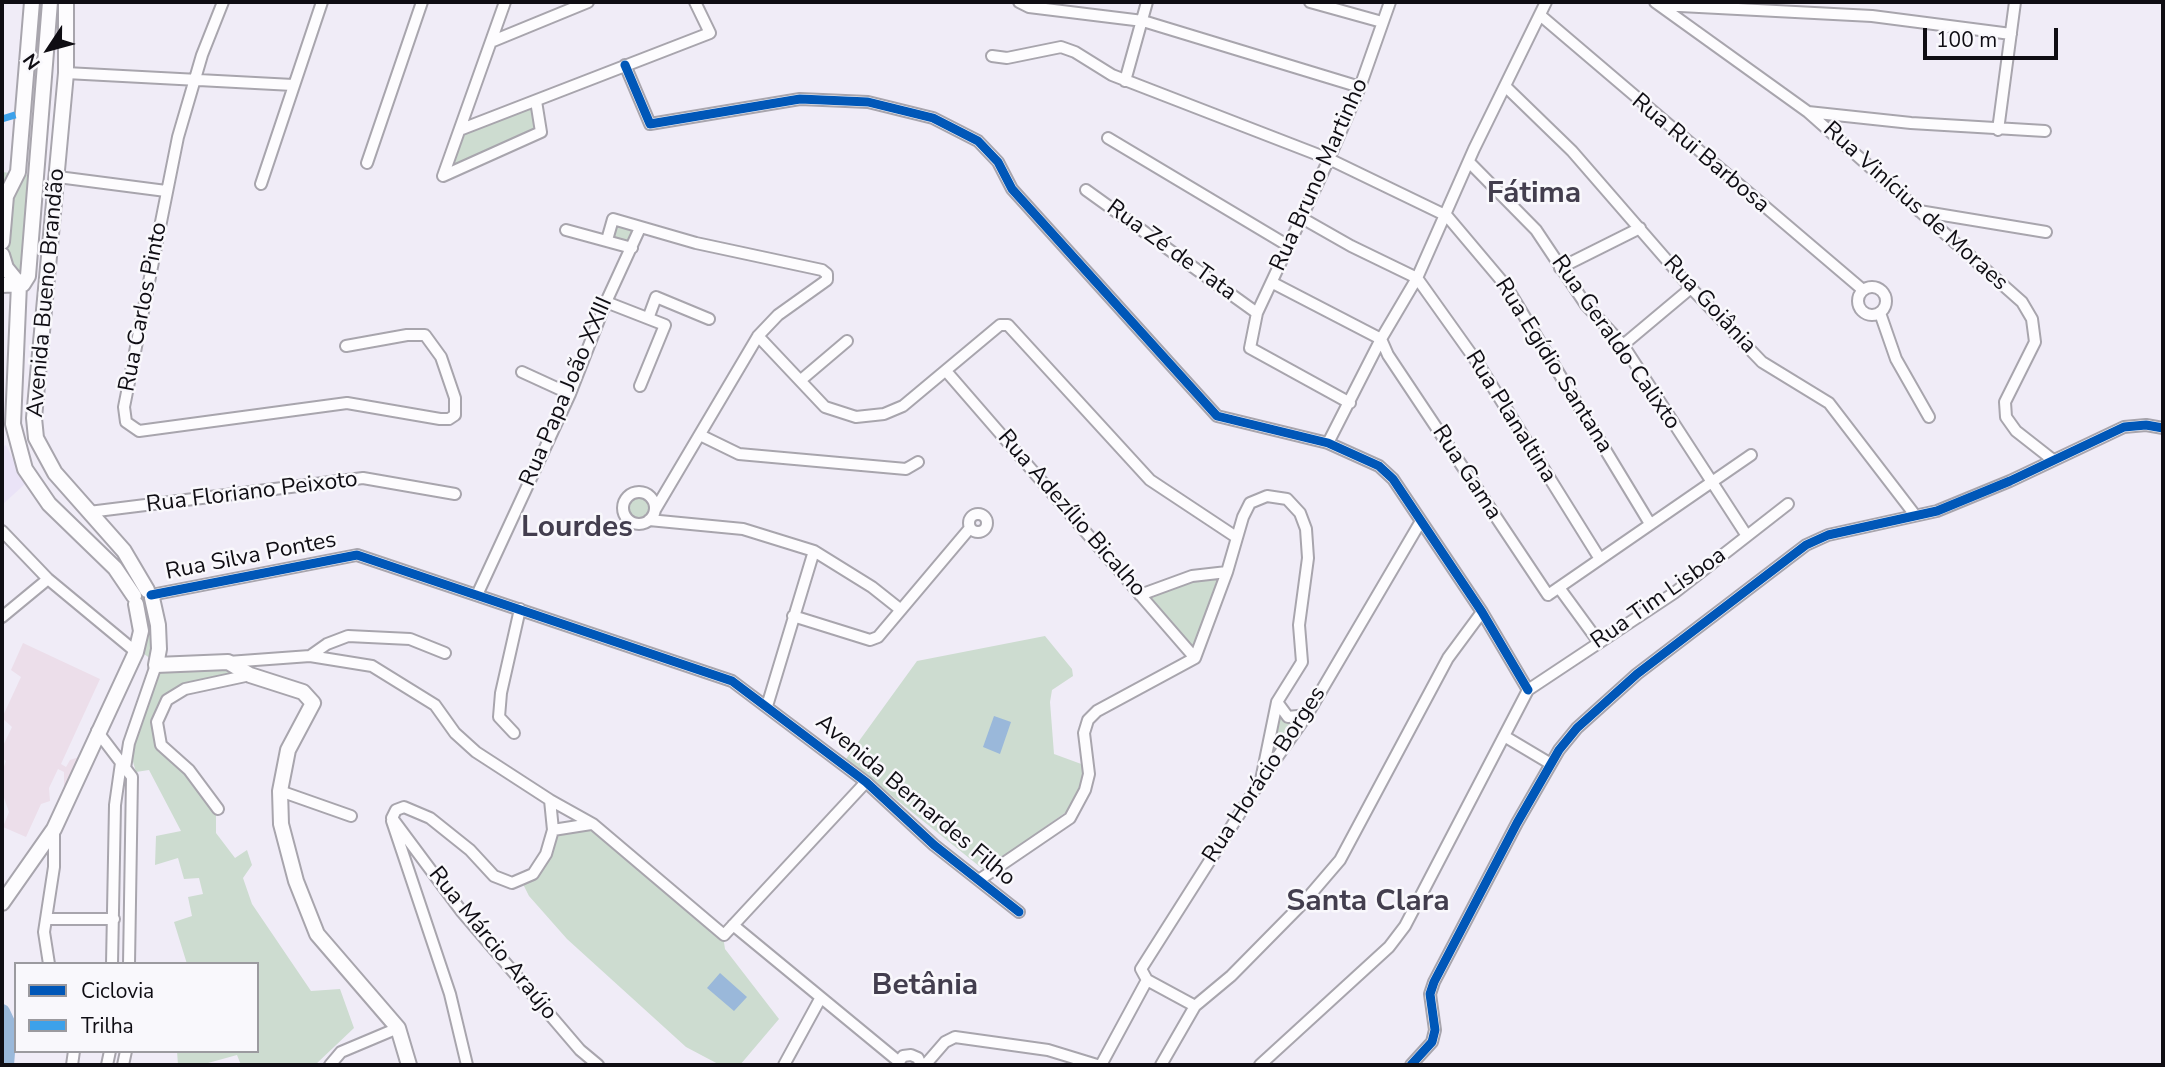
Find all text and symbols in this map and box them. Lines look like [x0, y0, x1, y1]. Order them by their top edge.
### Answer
north arrow [14, 14, 84, 84]
scale bar [1927, 14, 2062, 58]
text: 100 m [1936, 26, 1997, 54]
text: N [17, 48, 47, 75]
street label: Rua Bruno Martinho [1265, 74, 1375, 276]
street label: Rua Rui Barbosa [1625, 88, 1775, 220]
street label: Rua Vinícius de Moraes [1817, 117, 2013, 297]
street label: Avenida Bueno Brandão [22, 167, 72, 419]
district label: Fátima [1487, 177, 1581, 213]
street label: Rua Zé de Tata [1101, 195, 1241, 307]
street label: Rua Carlos Pinto [114, 220, 174, 394]
street label: Rua Geraldo Calixto [1544, 250, 1686, 436]
street label: Rua Goiânia [1657, 250, 1761, 360]
street label: Rua Egídio Santana [1488, 274, 1618, 458]
street label: Rua Papa João XXIII [515, 293, 619, 491]
street label: Rua Planaltina [1458, 346, 1562, 488]
street label: Rua Gama [1425, 421, 1507, 525]
street label: Rua Adezílio Bicalho [991, 425, 1151, 603]
street label: Rua Floriano Peixoto [145, 466, 359, 520]
district label: Lourdes [521, 511, 633, 547]
street label: Rua Silva Pontes [163, 527, 339, 587]
street label: Rua Tim Lisboa [1586, 542, 1732, 656]
street label: Rua Horácio Borges [1198, 682, 1332, 868]
street label: Avenida Bernardes Filho [809, 709, 1021, 893]
street label: Rua Márcio Araújo [422, 862, 562, 1026]
district label: Santa Clara [1286, 885, 1450, 921]
legend [14, 962, 259, 1053]
district label: Betânia [872, 969, 978, 1005]
text: Ciclovia [81, 977, 154, 1005]
text: Trilha [81, 1012, 134, 1040]

